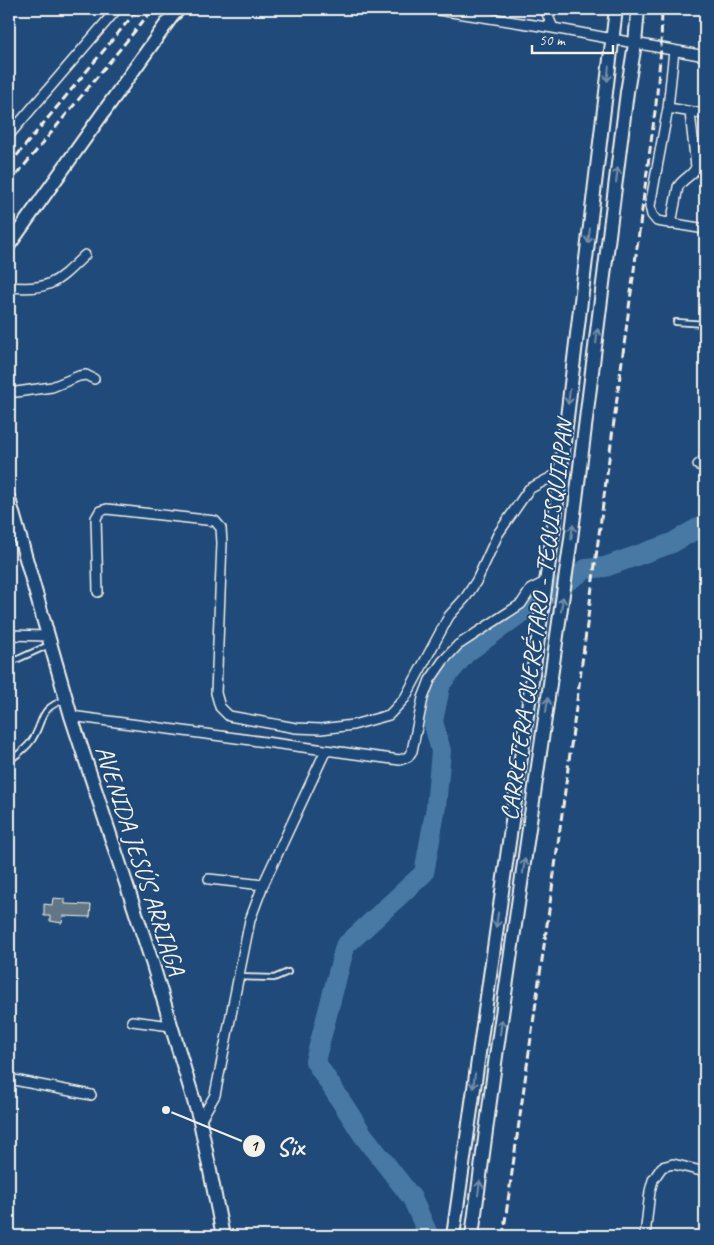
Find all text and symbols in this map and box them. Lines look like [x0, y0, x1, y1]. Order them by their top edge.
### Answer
scale bar [532, 22, 613, 54]
text: 50 m [539, 31, 566, 50]
one-way arrow [603, 66, 613, 82]
one-way arrow [612, 167, 622, 183]
one-way arrow [584, 227, 594, 243]
one-way arrow [592, 328, 602, 344]
one-way arrow [564, 389, 574, 405]
street label: CARRETERA QUERÉTARO - TEQUISQUIAPAN [493, 414, 582, 823]
one-way arrow [567, 524, 577, 540]
one-way arrow [557, 596, 567, 612]
one-way arrow [543, 698, 553, 714]
street label: AVENIDA JESÚS ARRIAGA [88, 741, 193, 981]
one-way arrow [519, 858, 529, 874]
one-way arrow [492, 911, 502, 927]
one-way arrow [496, 1019, 506, 1035]
one-way arrow [469, 1072, 479, 1088]
callout: Six [242, 1125, 314, 1166]
text: Six [276, 1130, 306, 1163]
text: 1 [251, 1137, 260, 1156]
one-way arrow [474, 1180, 484, 1196]

